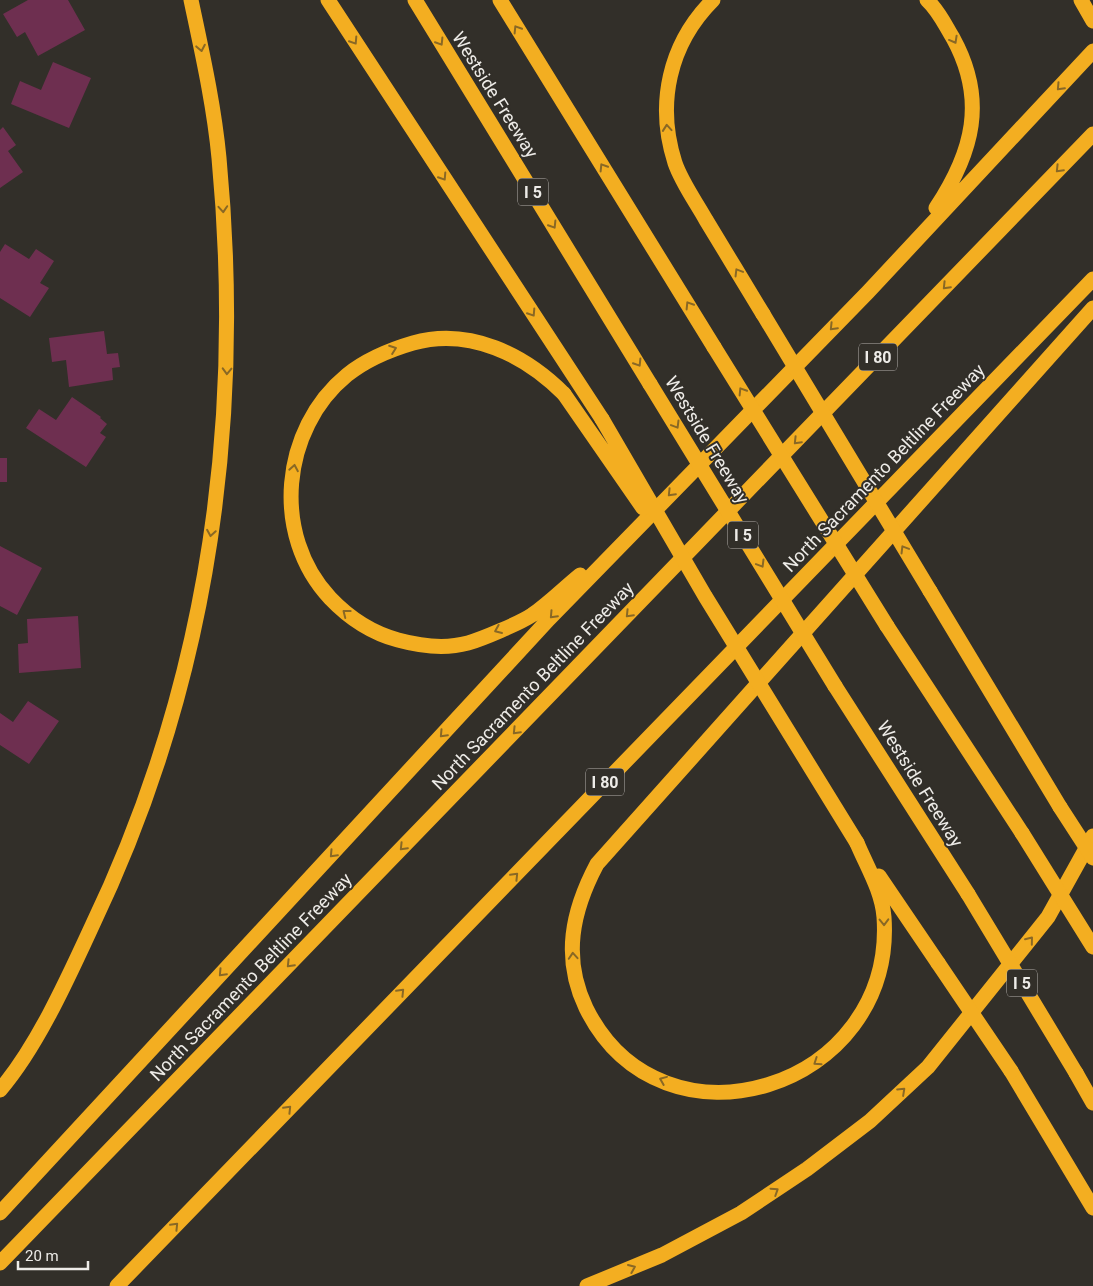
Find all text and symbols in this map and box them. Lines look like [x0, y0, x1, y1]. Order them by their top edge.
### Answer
one-way arrow [514, 25, 524, 34]
street label: Westside Freeway [448, 28, 543, 162]
one-way arrow [348, 35, 358, 44]
one-way arrow [947, 35, 957, 44]
one-way arrow [434, 36, 444, 45]
one-way arrow [195, 43, 206, 52]
one-way arrow [1057, 81, 1066, 90]
one-way arrow [662, 123, 673, 131]
one-way arrow [600, 164, 609, 173]
one-way arrow [1056, 164, 1065, 173]
one-way arrow [437, 171, 447, 180]
road number: I 5 [518, 178, 548, 206]
one-way arrow [217, 205, 228, 213]
one-way arrow [546, 219, 556, 228]
one-way arrow [735, 269, 745, 278]
one-way arrow [943, 281, 952, 290]
one-way arrow [685, 302, 695, 311]
one-way arrow [526, 307, 536, 316]
one-way arrow [830, 321, 839, 330]
road number: I 80 [859, 344, 897, 371]
one-way arrow [388, 345, 397, 355]
one-way arrow [631, 358, 641, 367]
street label: North Sacramento Beltline Freeway [778, 359, 989, 576]
one-way arrow [221, 367, 232, 375]
street label: Westside Freeway [661, 372, 754, 508]
one-way arrow [738, 388, 748, 397]
one-way arrow [669, 420, 679, 429]
one-way arrow [793, 435, 802, 444]
one-way arrow [288, 464, 298, 473]
one-way arrow [668, 487, 677, 496]
road number: I 5 [728, 522, 758, 548]
one-way arrow [207, 528, 217, 537]
one-way arrow [901, 546, 911, 555]
one-way arrow [754, 559, 764, 568]
street label: North Sacramento Beltline Freeway [427, 577, 638, 794]
one-way arrow [626, 608, 635, 617]
one-way arrow [550, 609, 559, 618]
one-way arrow [342, 610, 352, 619]
one-way arrow [494, 623, 503, 634]
street label: Westside Freeway [873, 717, 968, 851]
one-way arrow [513, 725, 522, 734]
one-way arrow [440, 729, 449, 738]
road number: I 80 [586, 769, 624, 796]
one-way arrow [400, 842, 409, 851]
one-way arrow [330, 848, 339, 857]
street label: North Sacramento Beltline Freeway [145, 868, 356, 1085]
one-way arrow [509, 872, 518, 881]
one-way arrow [878, 918, 889, 926]
one-way arrow [1024, 937, 1032, 946]
one-way arrow [567, 951, 578, 959]
one-way arrow [287, 958, 296, 967]
one-way arrow [219, 967, 228, 976]
road number: I 5 [1007, 970, 1037, 996]
one-way arrow [396, 989, 405, 998]
one-way arrow [813, 1056, 823, 1065]
one-way arrow [659, 1076, 667, 1086]
one-way arrow [897, 1088, 906, 1097]
one-way arrow [282, 1106, 291, 1115]
one-way arrow [769, 1188, 778, 1197]
one-way arrow [169, 1223, 178, 1232]
scale bar [18, 1238, 88, 1270]
text: 20 m [25, 1247, 59, 1265]
one-way arrow [627, 1263, 636, 1274]

